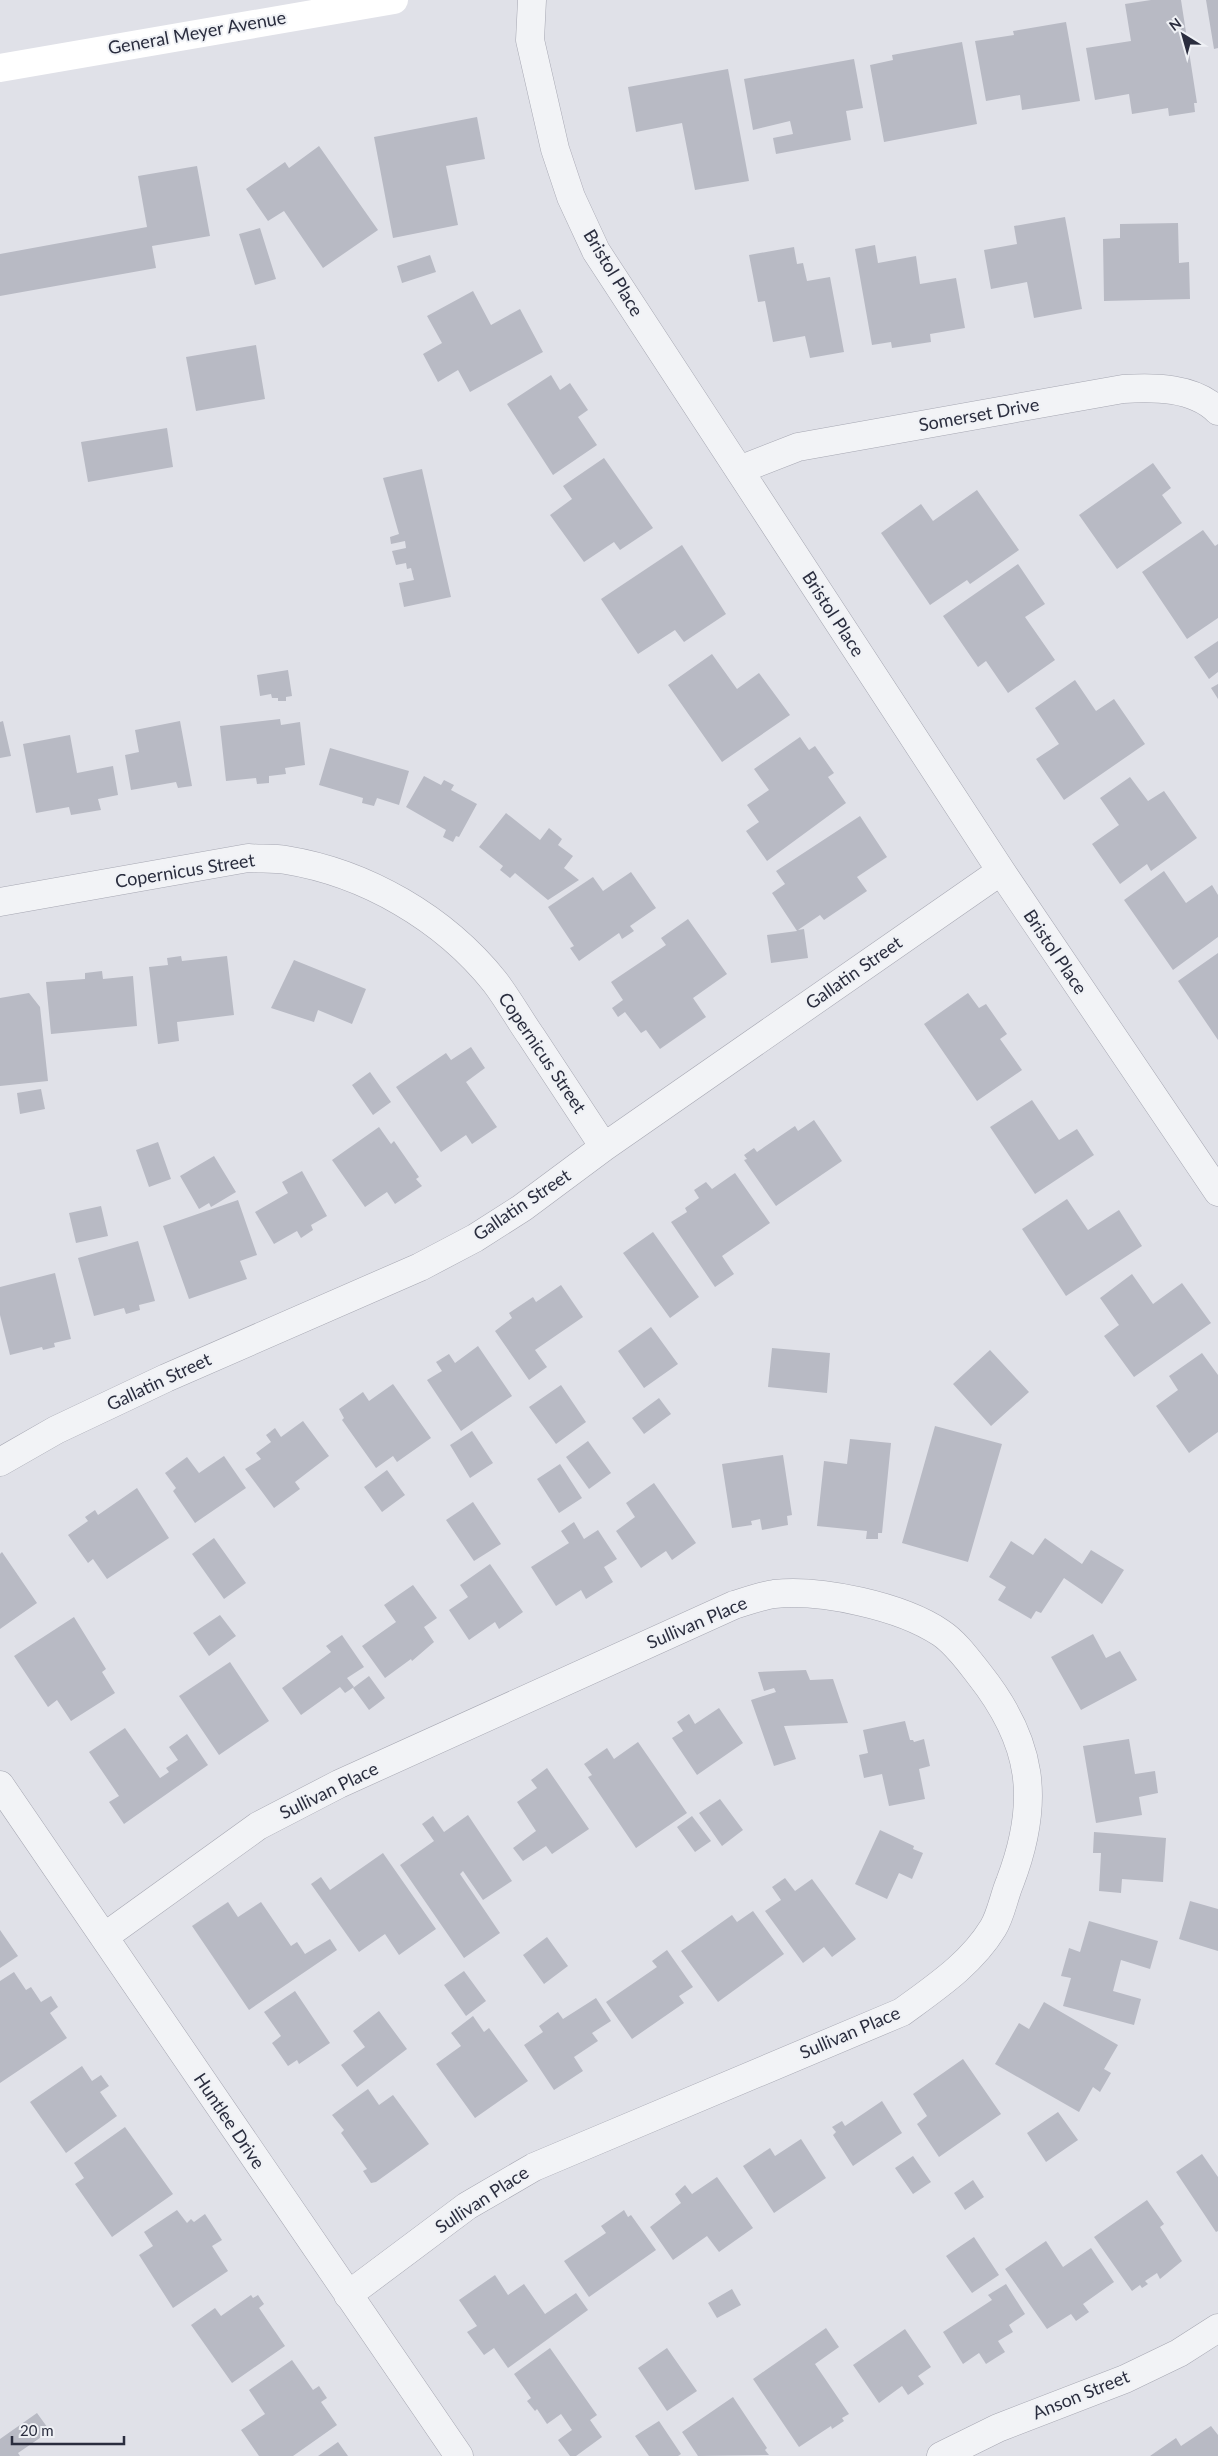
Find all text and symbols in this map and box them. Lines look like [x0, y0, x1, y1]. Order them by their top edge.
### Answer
street label: General Meyer Avenue [106, 6, 288, 59]
north arrow [1158, 10, 1208, 60]
text: N [1165, 14, 1184, 34]
street label: Bristol Place [579, 225, 648, 320]
street label: Somerset Drive [917, 393, 1041, 435]
street label: Bristol Place [798, 567, 870, 660]
street label: Copernicus Street [113, 848, 257, 892]
street label: Bristol Place [1019, 905, 1092, 998]
street label: Gallatin Street [801, 931, 906, 1013]
street label: Copernicus Street [494, 988, 592, 1117]
street label: Gallatin Street [469, 1163, 575, 1245]
street label: Gallatin Street [103, 1347, 215, 1415]
street label: Sullivan Place [643, 1591, 750, 1653]
street label: Sullivan Place [276, 1757, 381, 1823]
street label: Sullivan Place [796, 2001, 903, 2063]
street label: Huntlee Drive [190, 2068, 270, 2173]
street label: Sullivan Place [431, 2161, 532, 2238]
street label: Anson Street [1029, 2365, 1133, 2423]
scale bar [12, 2414, 125, 2446]
text: 20 m [20, 2421, 54, 2439]

